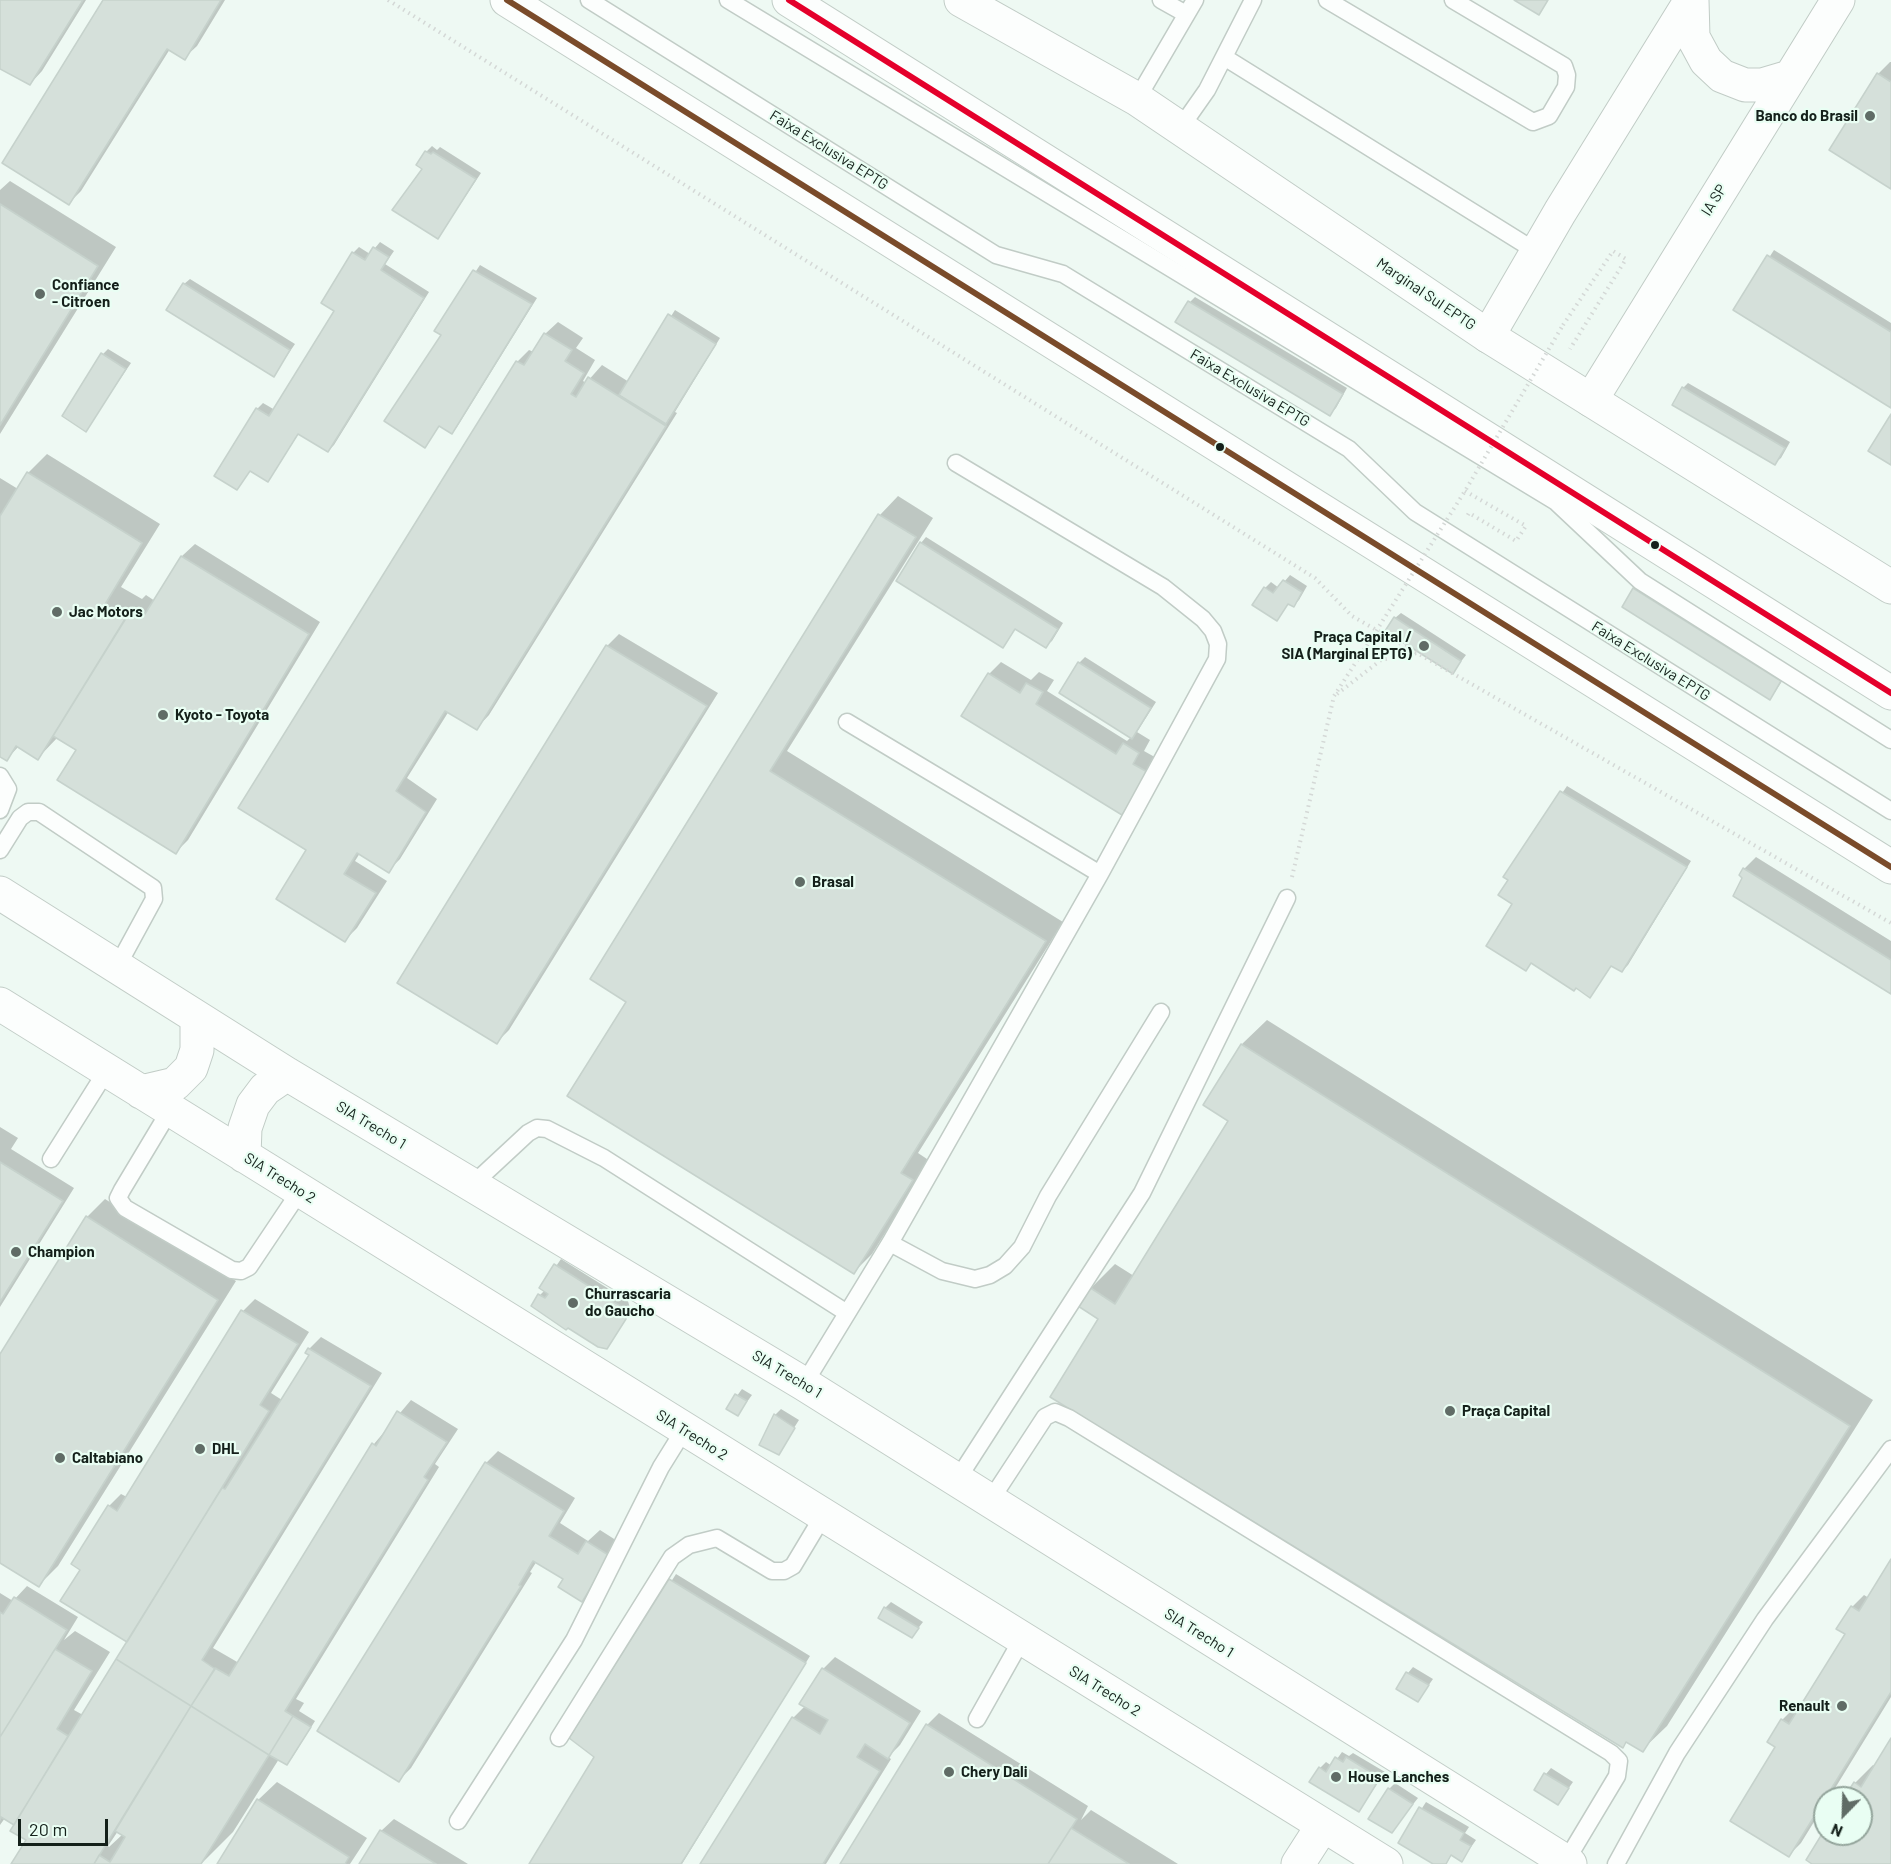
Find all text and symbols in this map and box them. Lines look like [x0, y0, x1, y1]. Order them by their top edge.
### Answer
street label: Faixa Exclusiva EPTG [766, 106, 892, 194]
place label: Banco do Brasil [1756, 107, 1858, 125]
marker: Banco do Brasil [1863, 109, 1877, 123]
street label: IA SP [1697, 181, 1731, 219]
street label: Marginal Sul EPTG [1373, 254, 1479, 334]
place label: Confiance - Citroen [52, 276, 120, 311]
marker: Confiance - Citroen [33, 287, 47, 301]
street label: Faixa Exclusiva EPTG [1187, 345, 1313, 431]
unlabelled marker [1214, 441, 1226, 453]
unlabelled marker [1649, 539, 1661, 551]
place label: Jac Motors [69, 603, 143, 621]
marker: Jac Motors [50, 605, 64, 619]
street label: Faixa Exclusiva EPTG [1588, 617, 1714, 705]
place label: Praça Capital / SIA (Marginal EPTG) [1281, 628, 1412, 663]
marker: Praça Capital / SIA (Marginal EPTG) [1417, 639, 1431, 653]
place label: Kyoto - Toyota [175, 706, 269, 724]
marker: Kyoto - Toyota [156, 708, 170, 722]
place label: Brasal [812, 873, 854, 891]
marker: Brasal [793, 875, 807, 889]
street label: SIA Trecho 1 [333, 1097, 409, 1153]
street label: SIA Trecho 2 [241, 1149, 319, 1207]
place label: Champion [28, 1243, 95, 1261]
marker: Champion [9, 1245, 23, 1259]
place label: Churrascaria do Gaucho [585, 1285, 671, 1320]
marker: Churrascaria do Gaucho [566, 1296, 580, 1310]
street label: SIA Trecho 1 [749, 1346, 825, 1402]
place label: Praça Capital [1462, 1402, 1550, 1420]
marker: Praça Capital [1443, 1404, 1457, 1418]
street label: SIA Trecho 2 [653, 1406, 731, 1464]
place label: DHL [212, 1440, 239, 1458]
marker: DHL [193, 1442, 207, 1456]
place label: Caltabiano [72, 1449, 143, 1467]
marker: Caltabiano [53, 1451, 67, 1465]
street label: SIA Trecho 1 [1161, 1605, 1237, 1661]
street label: SIA Trecho 2 [1066, 1662, 1144, 1720]
place label: Renault [1779, 1697, 1830, 1715]
marker: Renault [1835, 1699, 1849, 1713]
place label: Chery Dali [961, 1763, 1028, 1781]
marker: Chery Dali [942, 1765, 956, 1779]
place label: House Lanches [1348, 1768, 1449, 1786]
marker: House Lanches [1329, 1770, 1343, 1784]
north arrow [1813, 1786, 1873, 1846]
scale bar [21, 1807, 111, 1845]
text: 20 m [29, 1818, 67, 1840]
text: N [1828, 1820, 1845, 1842]

